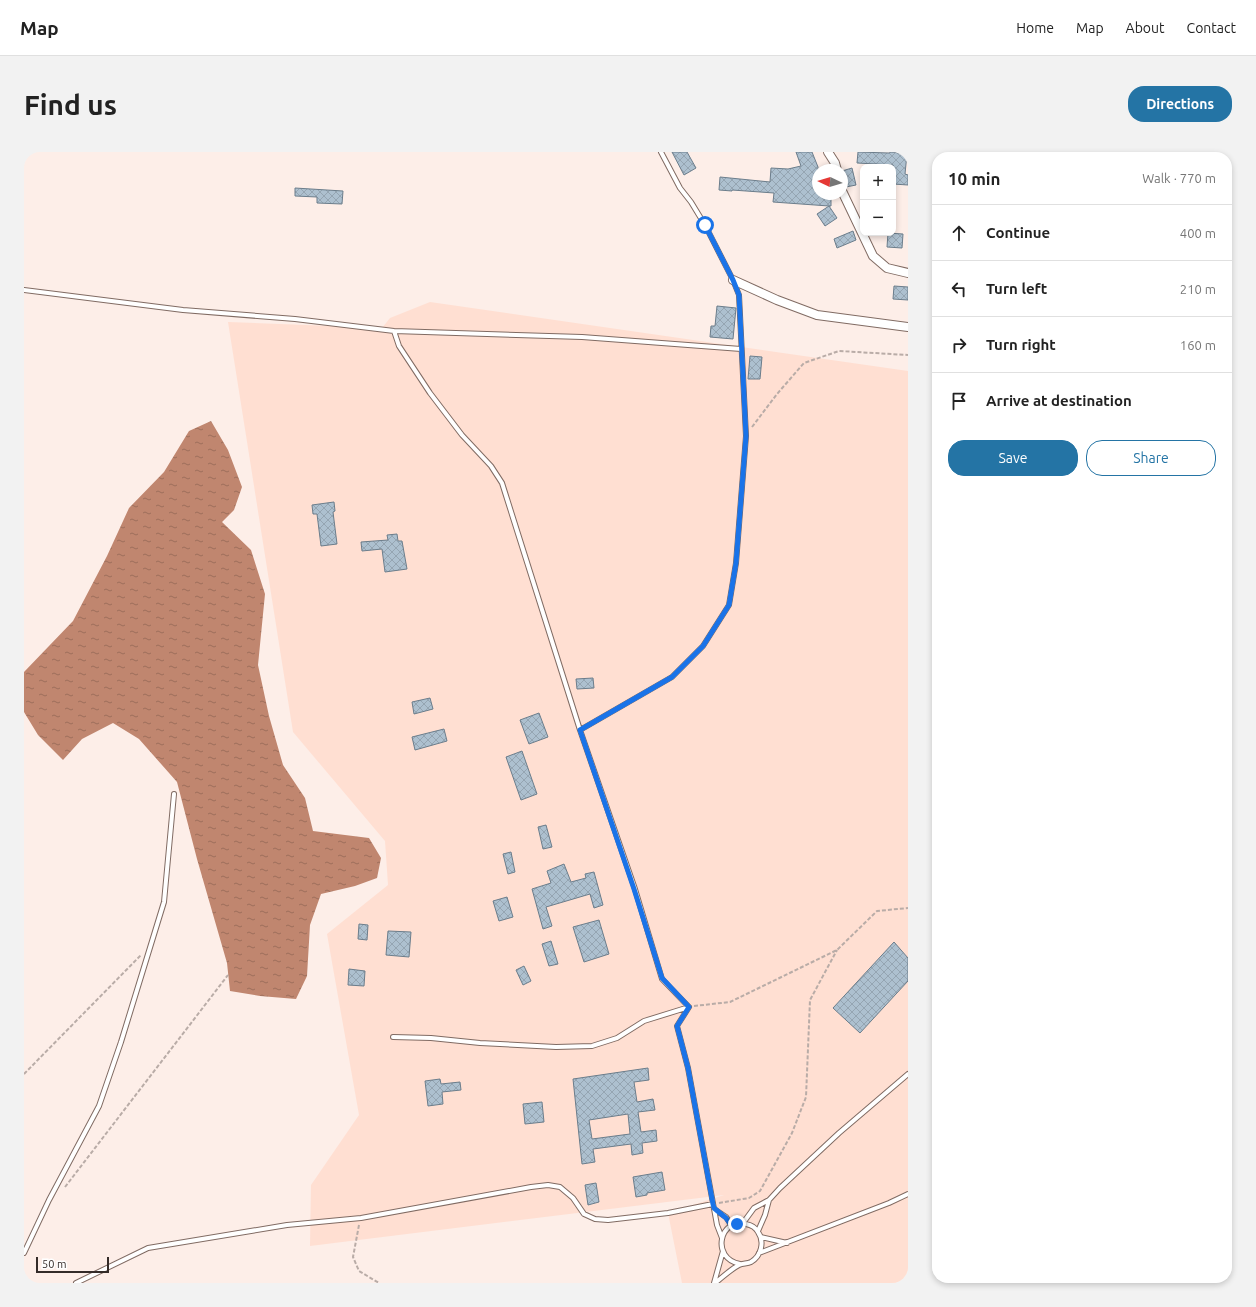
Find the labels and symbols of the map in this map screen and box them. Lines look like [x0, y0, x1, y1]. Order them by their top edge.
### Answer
north arrow [812, 164, 848, 200]
route start [696, 216, 714, 234]
route end [728, 1215, 746, 1233]
scale bar [36, 1255, 109, 1274]

